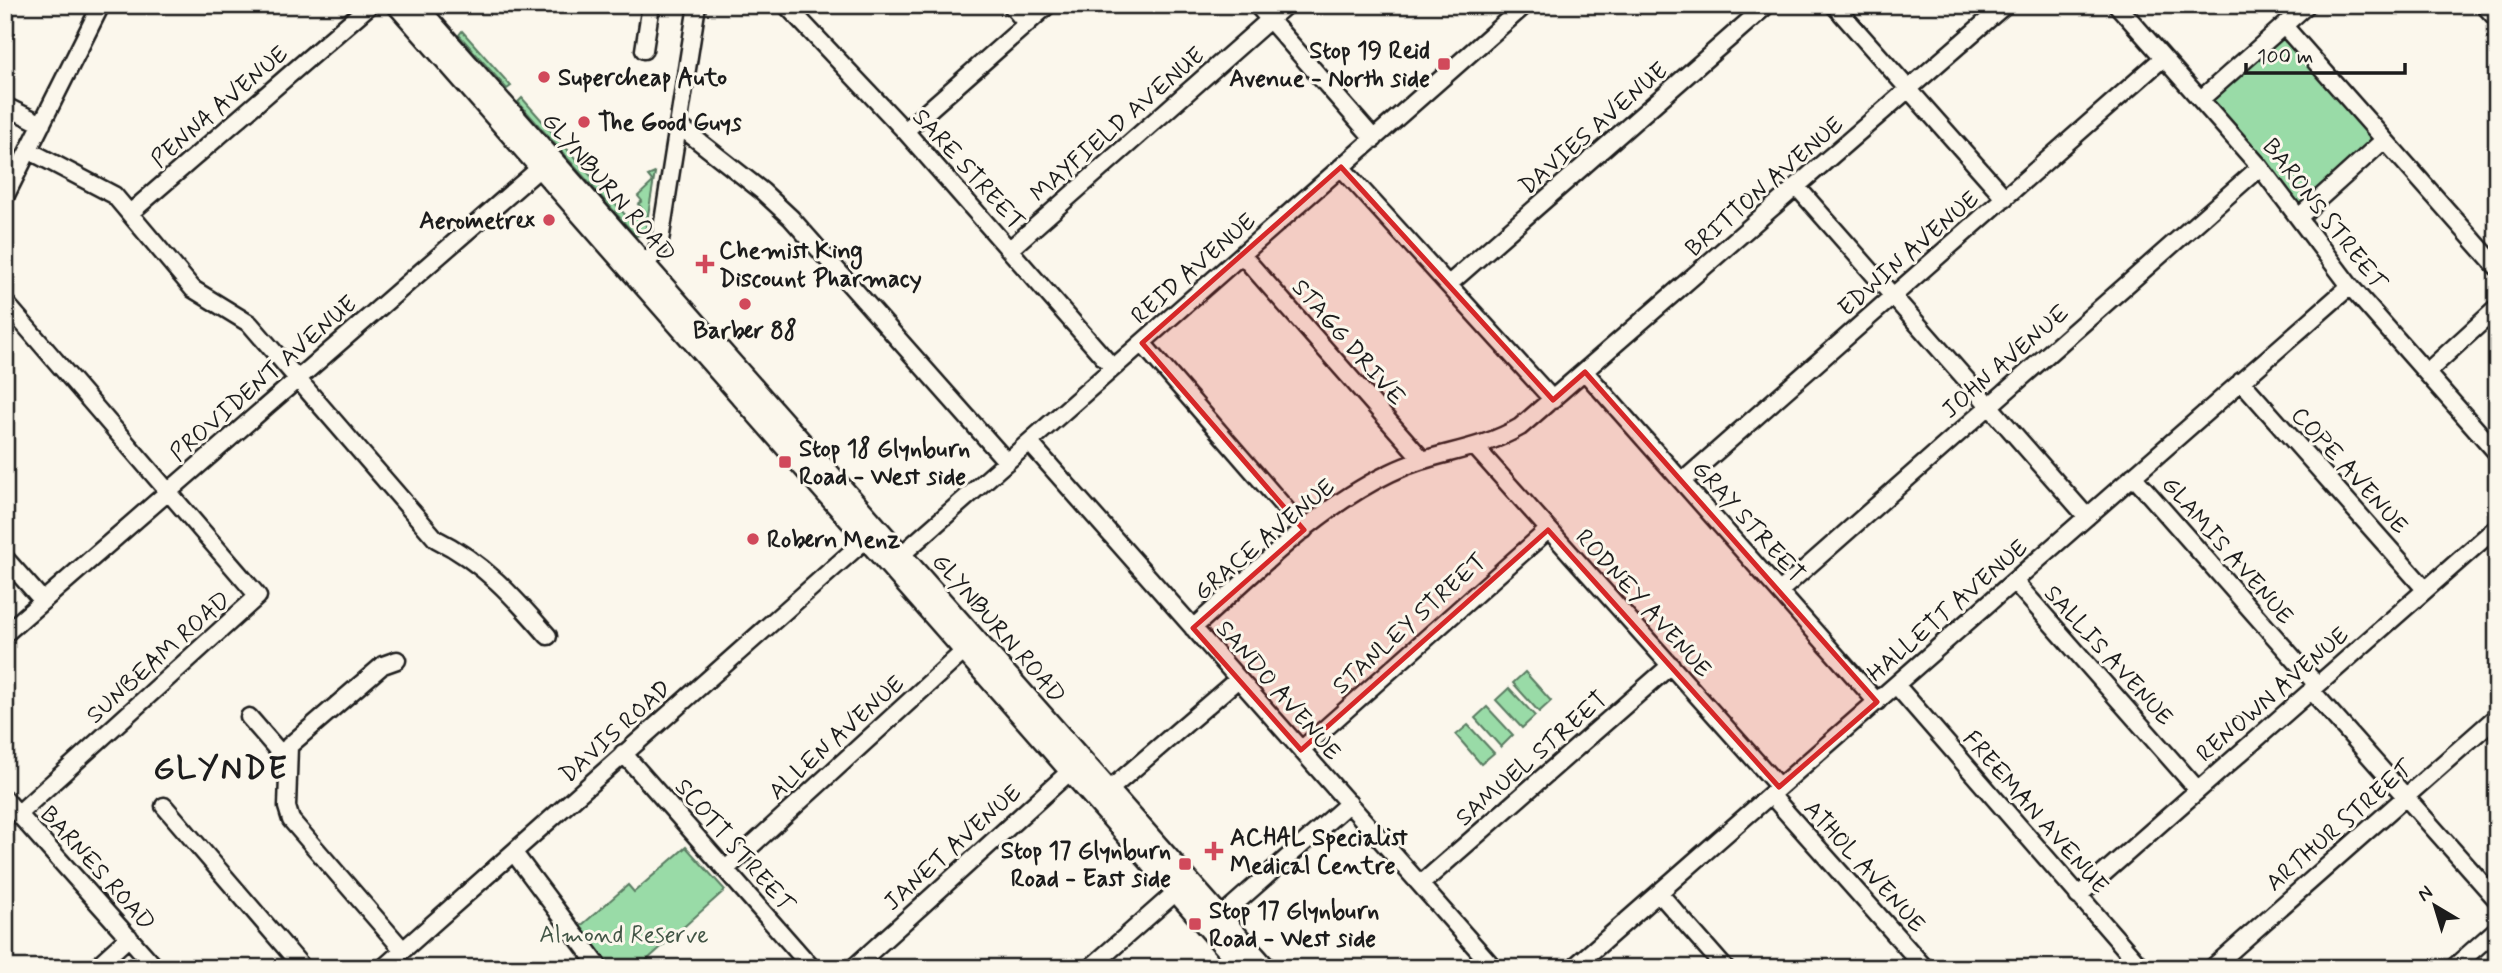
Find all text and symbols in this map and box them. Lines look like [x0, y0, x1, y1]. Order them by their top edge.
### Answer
scale bar [2246, 32, 2406, 76]
place label: Stop 19 Reid Avenue - North side [1229, 36, 1430, 95]
street label: PENNA AVENUE [145, 39, 295, 175]
street label: MAYFIELD AVENUE [1024, 41, 1212, 209]
text: 100 m [2257, 43, 2313, 71]
marker: Stop 19 Reid Avenue - North side [1436, 56, 1452, 72]
street label: DAVIES AVENUE [1513, 56, 1675, 202]
place label: Supercheap Auto [558, 63, 727, 94]
marker: Supercheap Auto [536, 69, 552, 85]
street label: SARE STREET [905, 102, 1031, 238]
street label: GLYNBURN ROAD [534, 106, 682, 270]
place label: The Good Guys [598, 108, 742, 139]
street label: BRITTON AVENUE [1679, 110, 1851, 264]
marker: The Good Guys [576, 114, 592, 130]
street label: BARONS STREET [2255, 133, 2393, 298]
street label: EDWIN AVENUE [1832, 184, 1986, 324]
place label: Aerometrex [419, 206, 536, 237]
street label: REID AVENUE [1125, 206, 1263, 332]
marker: Aerometrex [541, 212, 557, 228]
place label: Chemist King Discount Pharmacy [719, 236, 922, 295]
marker: Chemist King Discount Pharmacy [697, 256, 713, 272]
street label: STAGG DRIVE [1284, 273, 1412, 413]
street label: PROVIDENT AVENUE [164, 289, 364, 469]
marker: Barber 88 [737, 296, 753, 312]
street label: JOHN AVENUE [1936, 298, 2076, 426]
place label: Barber 88 [693, 316, 797, 347]
street label: COPE AVENUE [2283, 401, 2415, 541]
place label: Stop 18 Glynburn Road - West side [799, 434, 970, 493]
marker: Stop 18 Glynburn Road - West side [777, 454, 793, 470]
street label: GRAY STREET [1685, 454, 1811, 590]
street label: GLAMIS AVENUE [2154, 470, 2300, 632]
street label: GRACE AVENUE [1188, 472, 1342, 608]
street label: RODNEY AVENUE [1568, 523, 1718, 685]
place label: Robern Menz [767, 525, 900, 556]
marker: Robern Menz [745, 531, 761, 547]
street label: HALLETT AVENUE [1861, 533, 2035, 689]
street label: GLYNBURN ROAD [924, 547, 1072, 711]
street label: STANLEY STREET [1326, 547, 1494, 702]
street label: SALLIS AVENUE [2036, 579, 2179, 733]
street label: SUNBEAM ROAD [80, 585, 238, 731]
street label: SANDO AVENUE [1208, 614, 1347, 768]
street label: RENOWN AVENUE [2190, 620, 2356, 770]
street label: ALLEN AVENUE [762, 669, 912, 807]
street label: DAVIS ROAD [554, 674, 678, 791]
street label: SAMUEL STREET [1449, 685, 1615, 834]
street label: FREEMAN AVENUE [1955, 725, 2115, 901]
district label: GLYNDE [153, 748, 289, 790]
street label: ARTHUR STREET [2260, 753, 2421, 899]
street label: SCOTT STREET [667, 773, 801, 920]
street label: JANET AVENUE [878, 778, 1029, 918]
street label: ATHOL AVENUE [1796, 794, 1932, 940]
street label: BARNES ROAD [32, 800, 161, 938]
place label: ACHAL Specialist Medical Centre [1230, 823, 1408, 882]
place label: Stop 17 Glynburn Road - East side [1001, 836, 1171, 895]
marker: ACHAL Specialist Medical Centre [1204, 841, 1224, 861]
marker: Stop 17 Glynburn Road - East side [1177, 856, 1193, 872]
north arrow [2400, 872, 2470, 942]
text: N [2413, 880, 2438, 908]
place label: Stop 17 Glynburn Road - West side [1209, 896, 1379, 955]
marker: Stop 17 Glynburn Road - West side [1187, 916, 1203, 932]
park label: Almond Reserve [539, 920, 709, 951]

